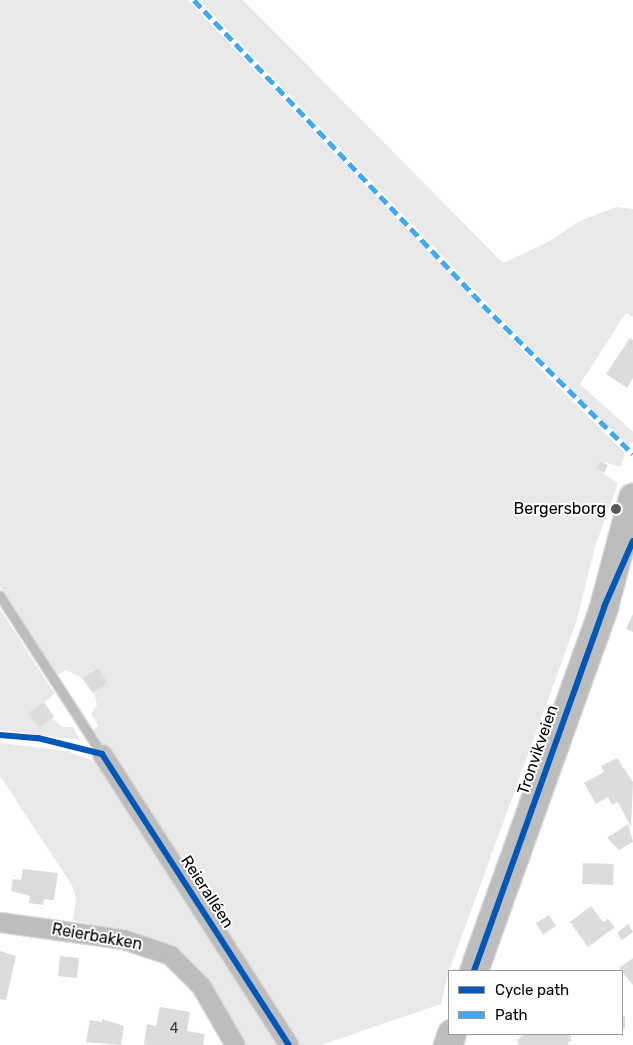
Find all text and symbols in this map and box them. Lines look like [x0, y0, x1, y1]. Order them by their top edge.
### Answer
place label: Bergersborg [514, 499, 606, 519]
marker: Bergersborg [610, 503, 622, 515]
street label: Tronvikveien [514, 703, 562, 797]
street label: Reieralléen [177, 852, 237, 932]
street label: Reierbakken [50, 920, 144, 954]
legend [448, 970, 623, 1035]
text: Cycle path [495, 981, 569, 999]
text: Path [495, 1006, 528, 1024]
house number: 4 [170, 1021, 178, 1037]

